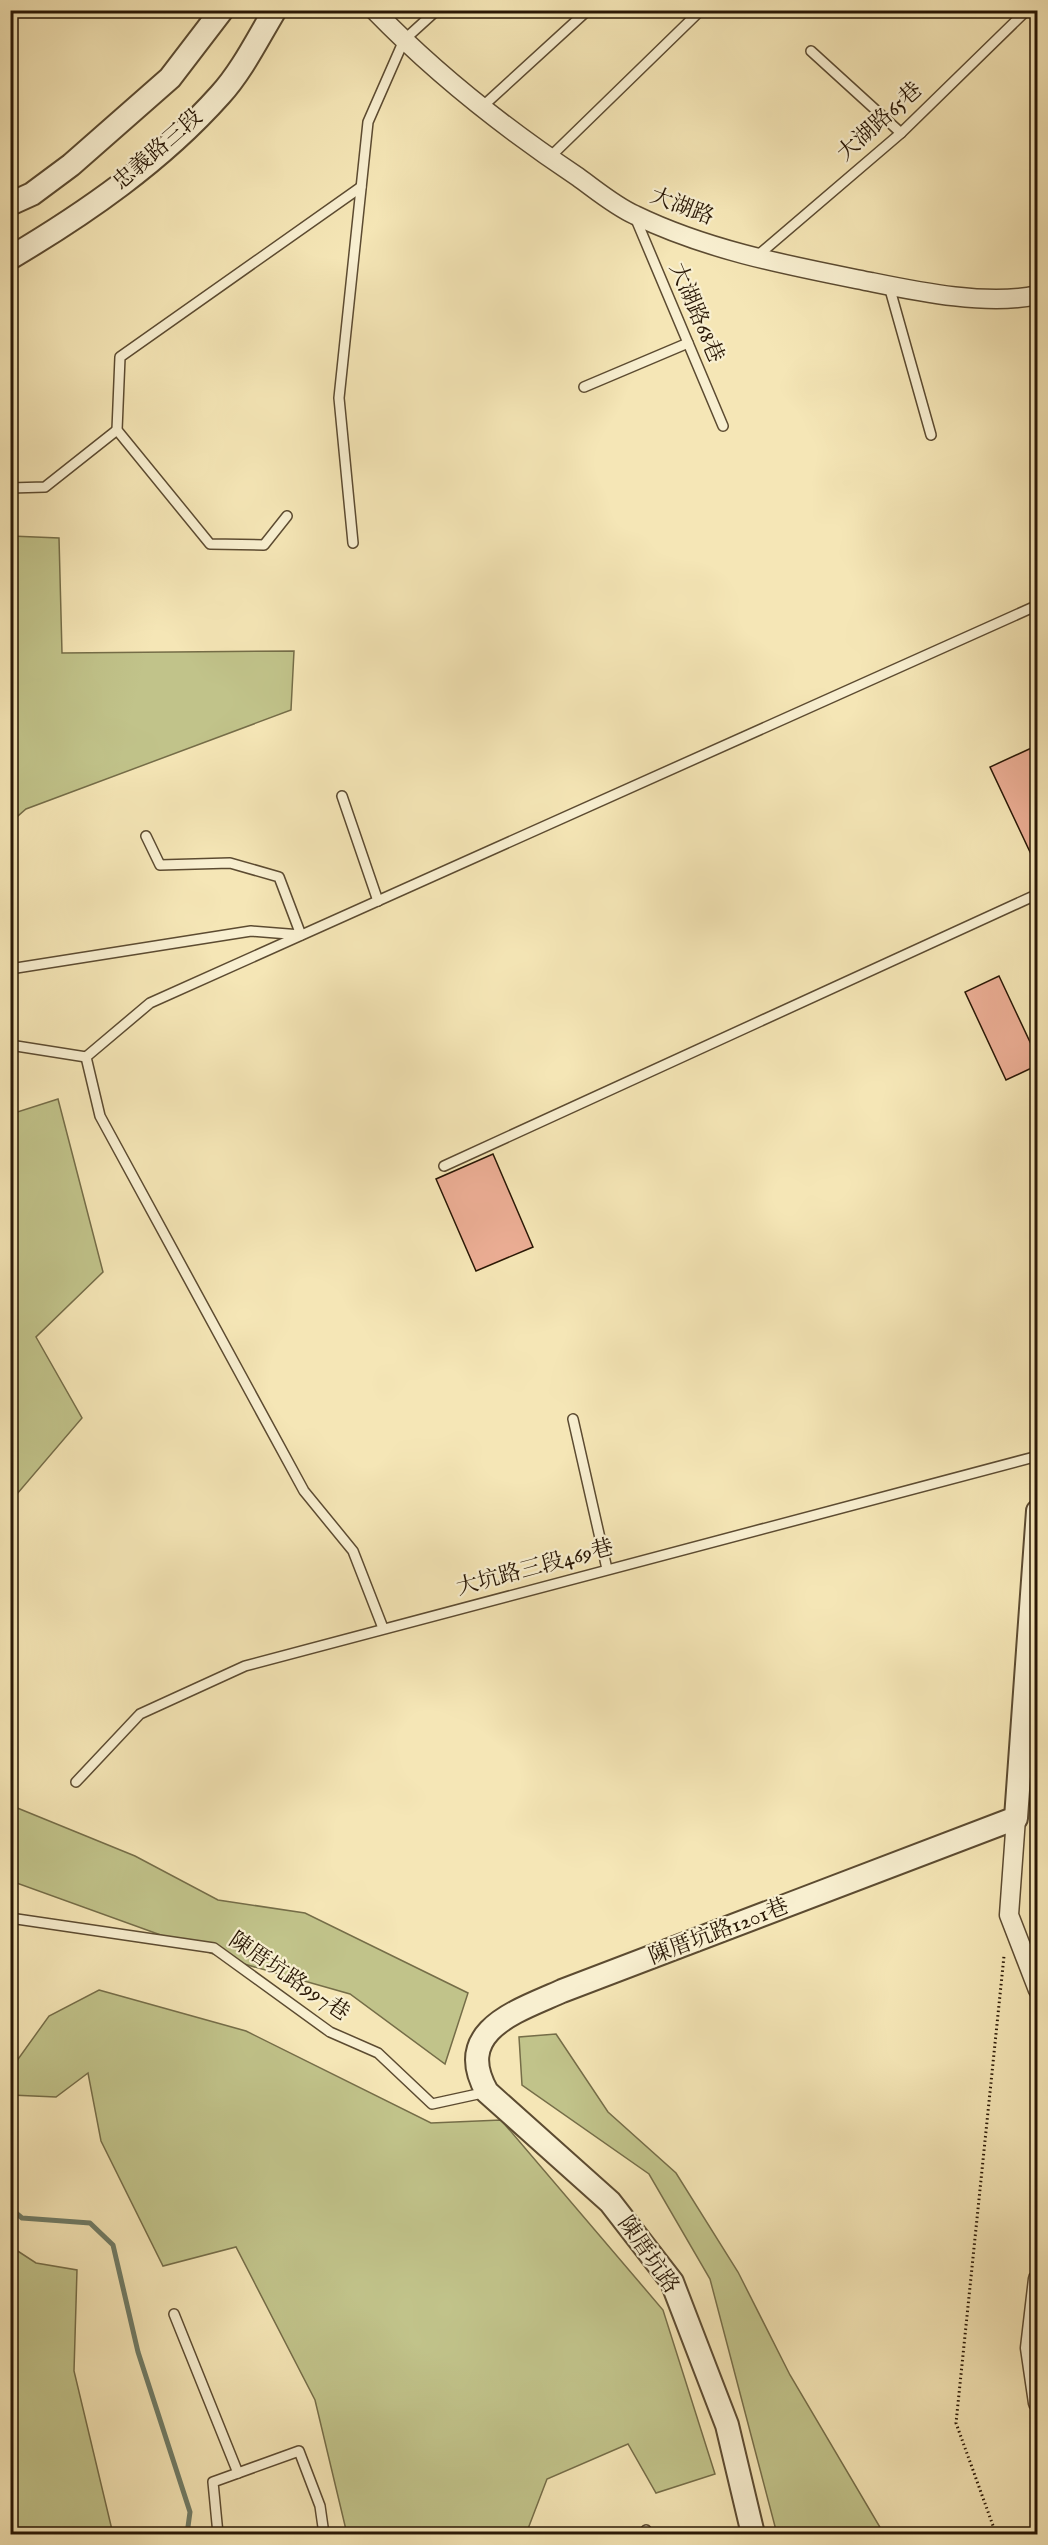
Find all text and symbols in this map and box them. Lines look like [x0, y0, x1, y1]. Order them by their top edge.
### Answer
street label: 大湖路65巷 [832, 76, 928, 168]
street label: 忠義路三段 [107, 103, 209, 197]
street label: 大湖路 [646, 182, 718, 232]
street label: 大湖路68巷 [662, 259, 730, 367]
street label: 大坑路三段469巷 [453, 1534, 617, 1602]
street label: 陳厝坑路1201巷 [645, 1893, 793, 1971]
street label: 陳厝坑路997巷 [223, 1926, 355, 2028]
street label: 陳厝坑路 [611, 2211, 685, 2299]

